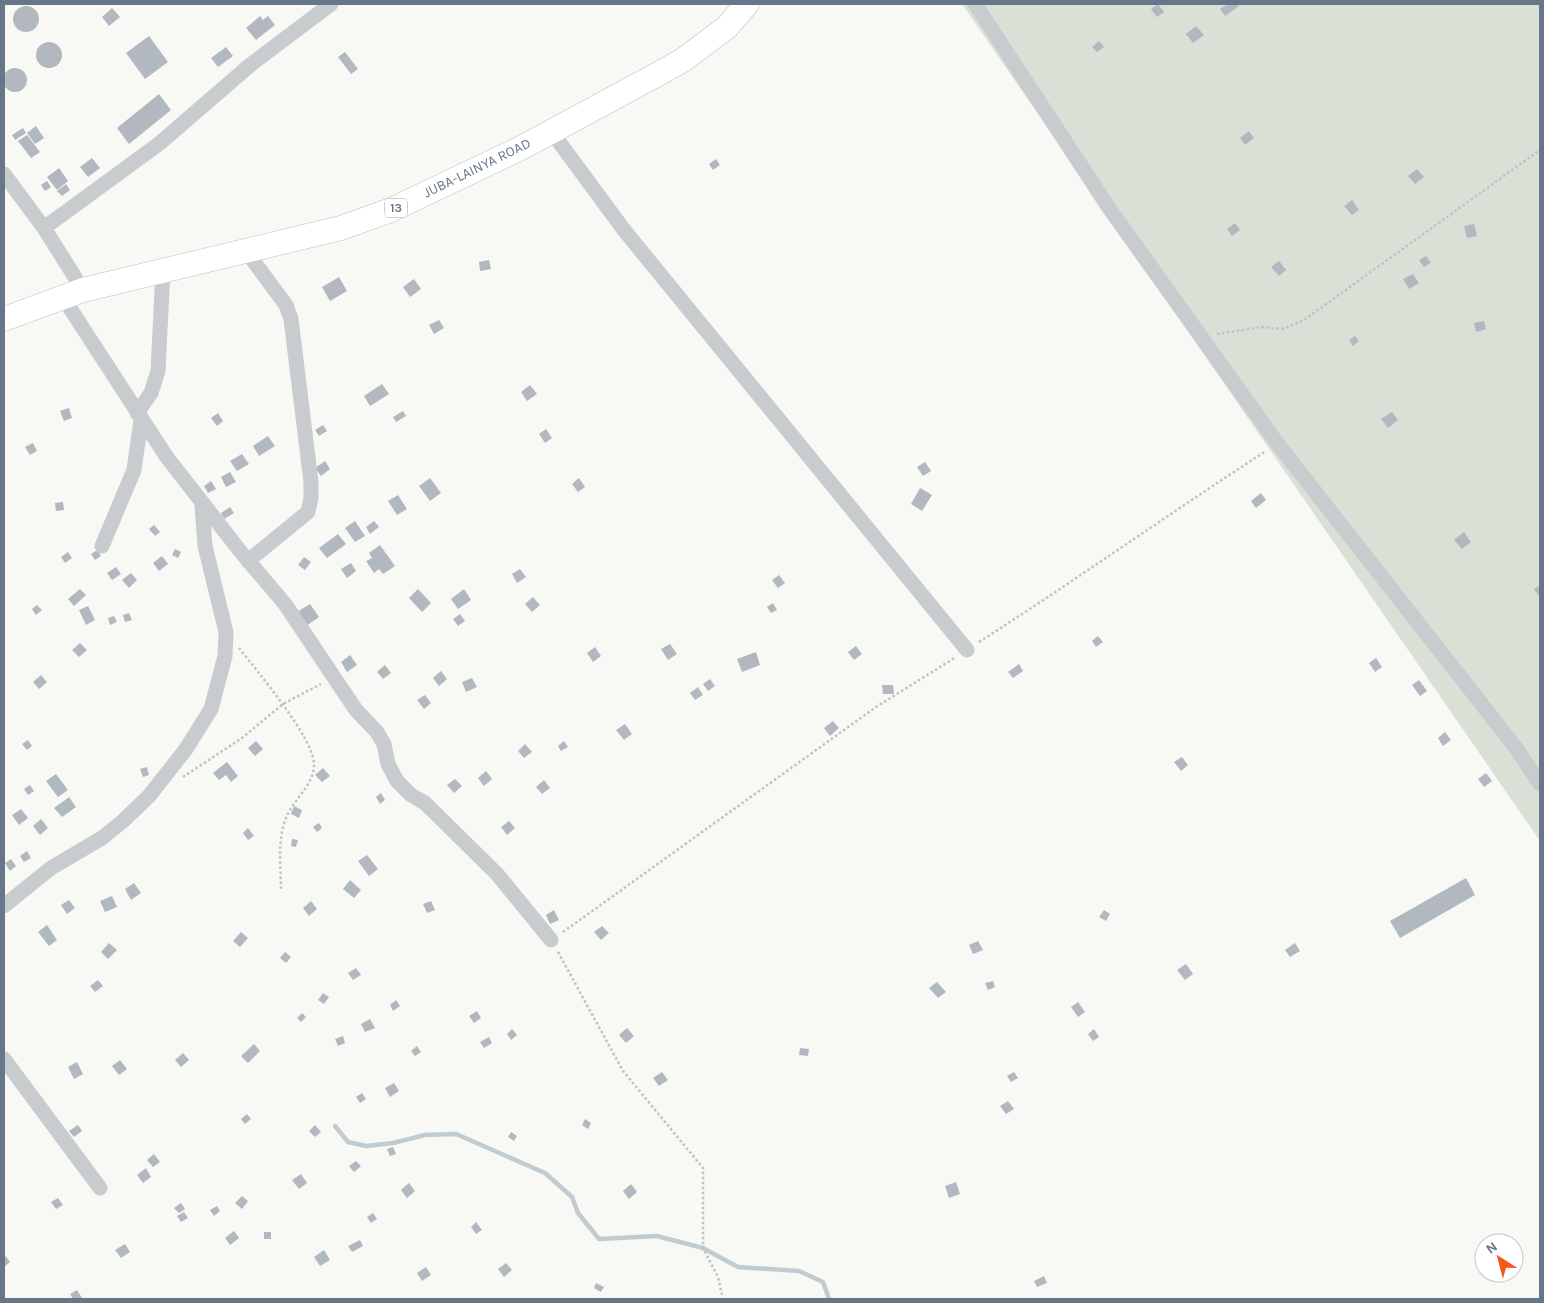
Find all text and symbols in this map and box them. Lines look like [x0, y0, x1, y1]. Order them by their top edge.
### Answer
street label: JUBA-LAINYA ROAD [420, 135, 534, 201]
road number: 13 [385, 198, 407, 218]
north arrow [1474, 1233, 1524, 1283]
text: N [1483, 1238, 1501, 1258]

